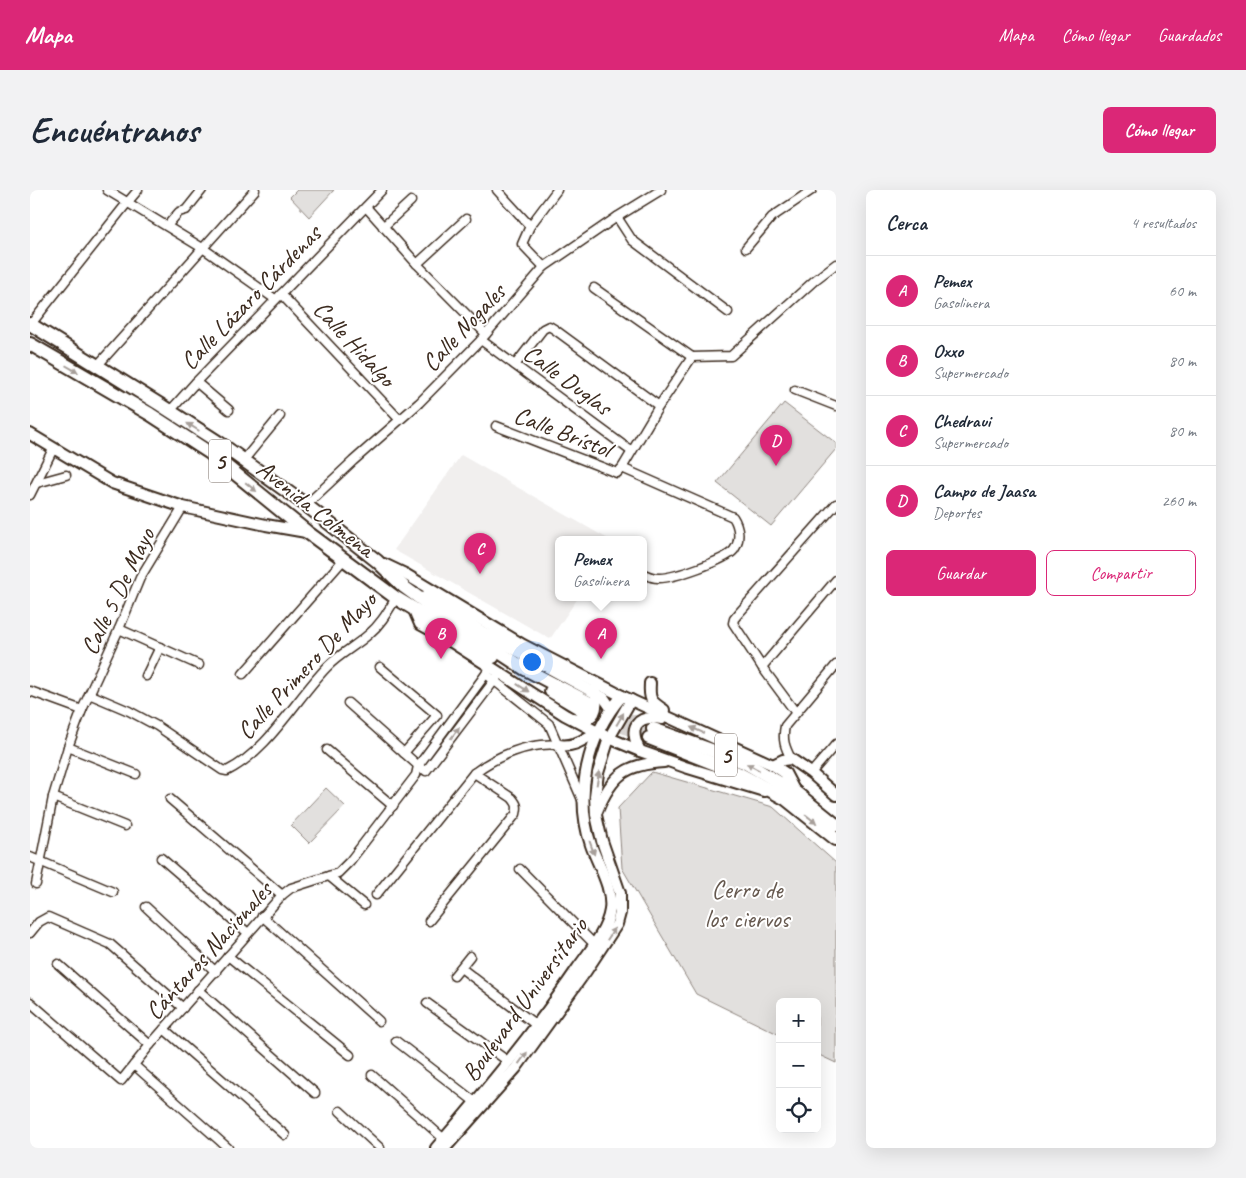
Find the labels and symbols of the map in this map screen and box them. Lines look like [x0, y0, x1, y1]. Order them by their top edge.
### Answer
street label: Calle Lázaro Cárdenas [174, 217, 330, 377]
street label: Calle Nogales [415, 275, 514, 378]
street label: Calle Hidalgo [306, 294, 405, 396]
street label: Calle Duglas [517, 337, 620, 424]
one-way arrow [66, 364, 79, 373]
street label: Calle Brístol [509, 399, 620, 467]
one-way arrow [187, 422, 200, 431]
pin: D [760, 425, 792, 466]
road number: 5 [209, 440, 231, 482]
street label: Avenida Colmena [250, 453, 383, 566]
one-way arrow [245, 481, 258, 492]
street label: Calle 5 De Mayo [74, 522, 163, 660]
pin: C [464, 533, 496, 574]
street label: Calle Primero De Mayo [230, 583, 386, 746]
pin: B [425, 618, 457, 659]
pin: A [585, 618, 617, 659]
your location [519, 649, 545, 675]
one-way arrow [516, 684, 529, 693]
one-way arrow [616, 712, 624, 727]
one-way arrow [450, 726, 460, 740]
one-way arrow [690, 726, 704, 734]
road number: 5 [715, 734, 737, 776]
one-way arrow [746, 763, 760, 771]
one-way arrow [594, 770, 602, 786]
one-way arrow [804, 813, 817, 824]
one-way arrow [589, 840, 596, 855]
street label: Cántaros Nacionales [138, 873, 281, 1027]
park label: Cerro de los ciervos [705, 874, 792, 935]
street label: Boulevard Universitario [455, 910, 596, 1088]
one-way arrow [606, 928, 615, 941]
one-way arrow [518, 1051, 528, 1065]

